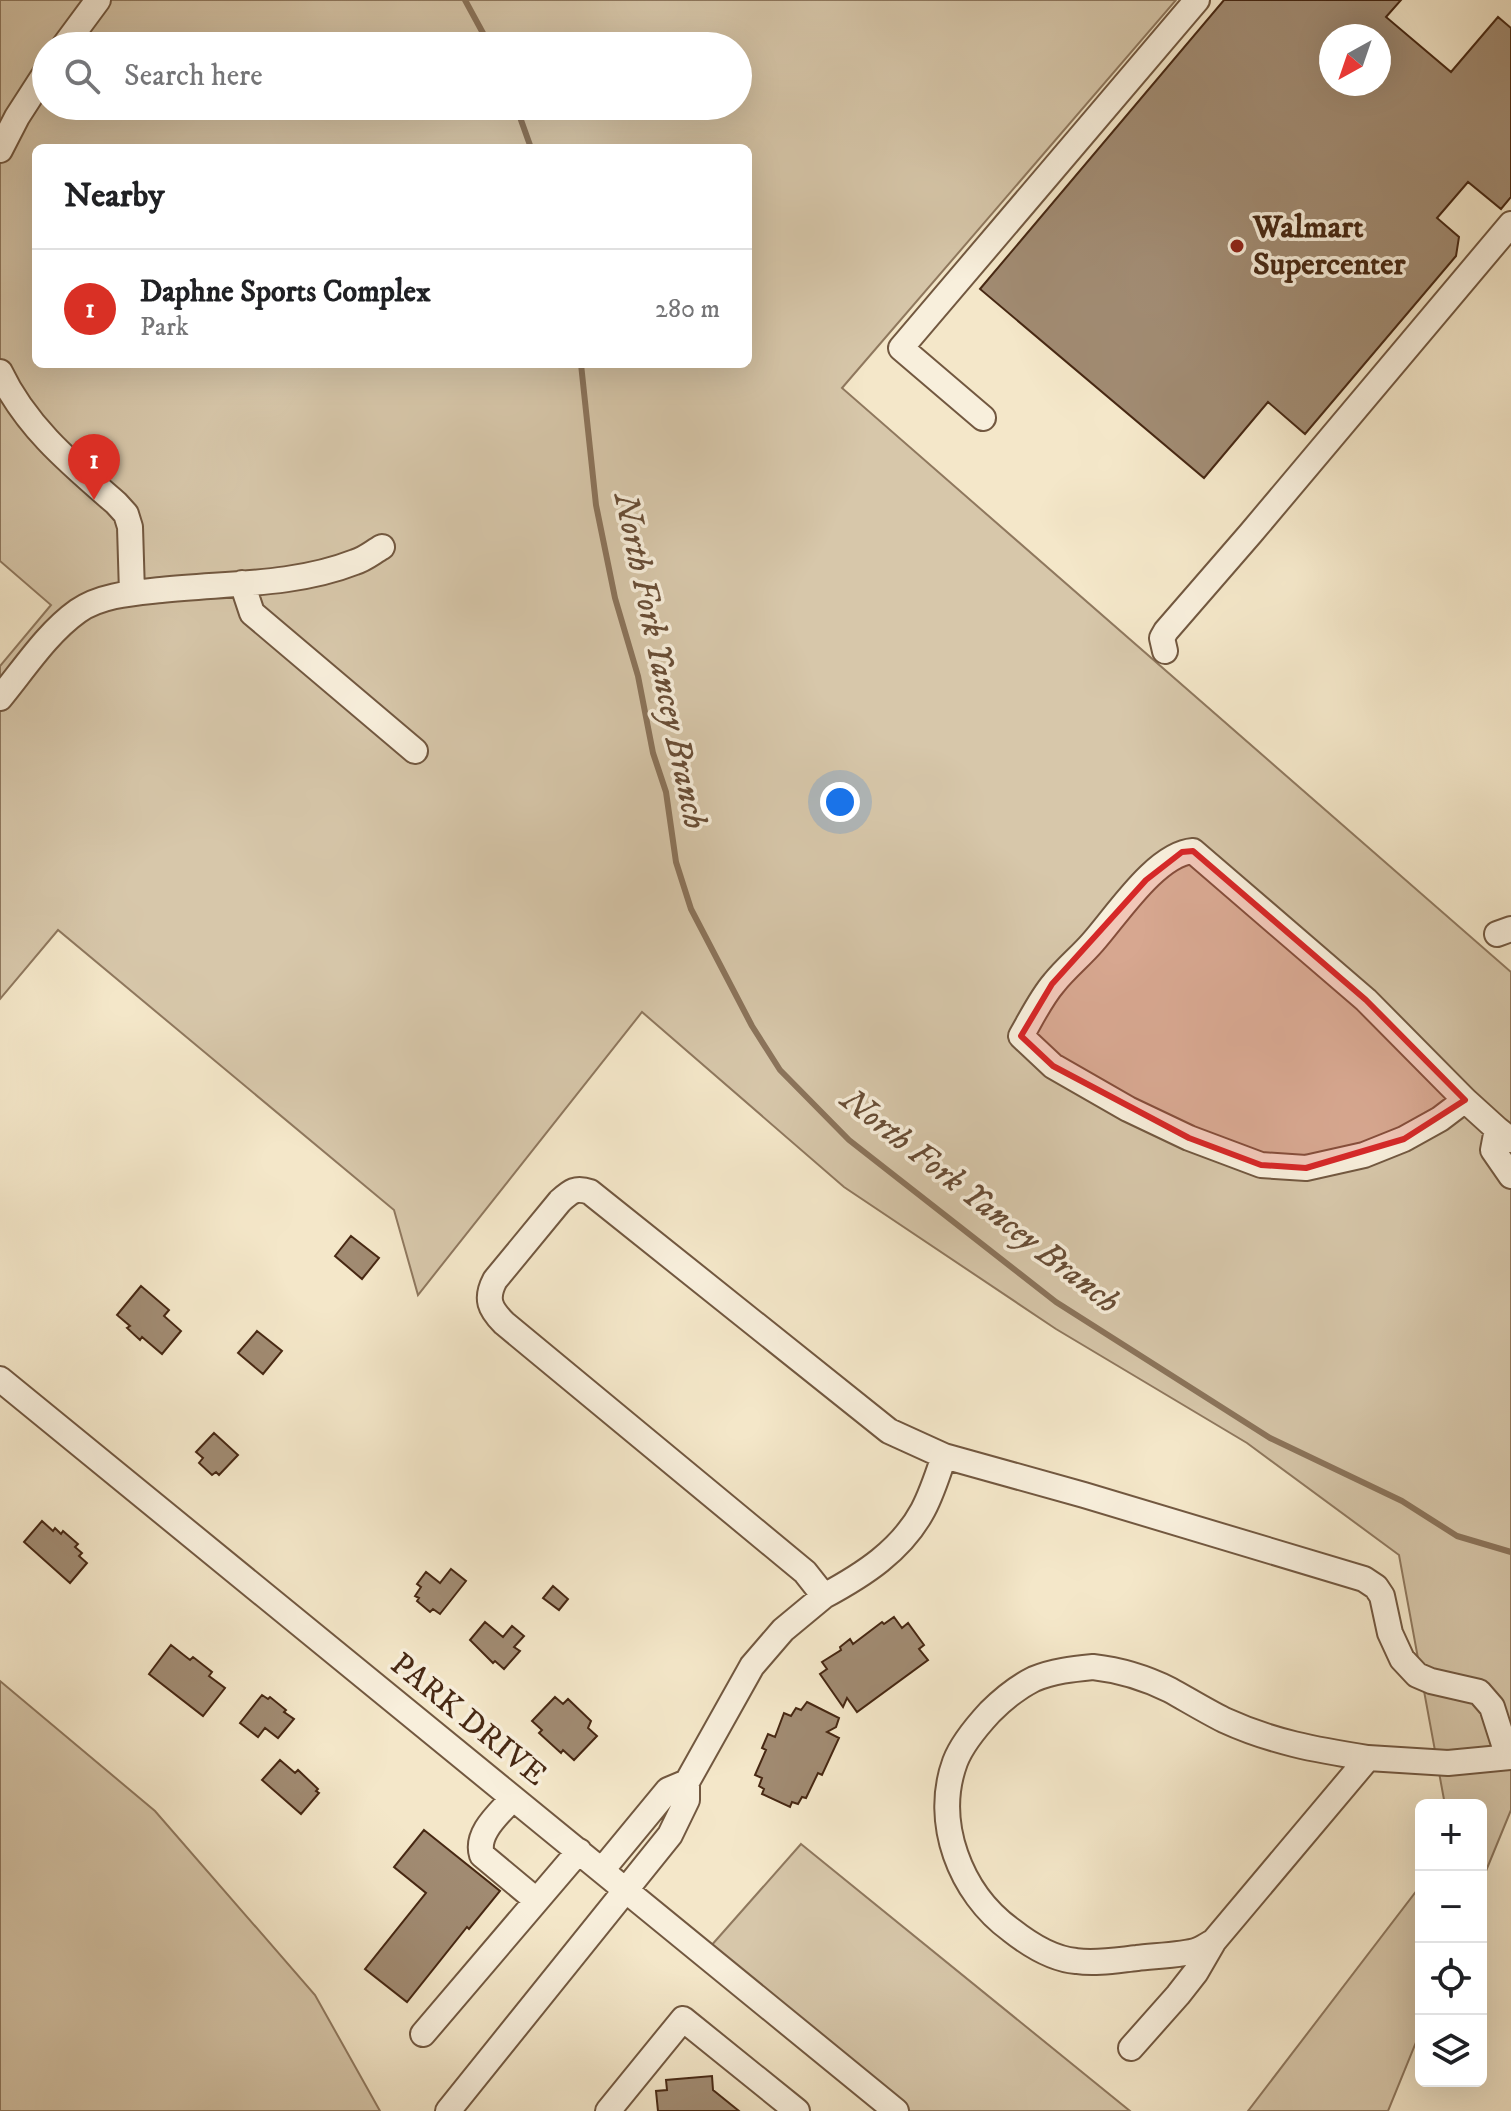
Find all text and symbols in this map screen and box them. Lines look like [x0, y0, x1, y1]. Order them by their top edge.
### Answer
north arrow [1319, 24, 1391, 96]
search box [32, 32, 752, 120]
icon: search [60, 54, 104, 98]
text: Search here [124, 58, 263, 95]
text: Nearby [64, 175, 165, 217]
place label: Walmart Supercenter [1252, 208, 1406, 285]
marker: Walmart Supercenter [1228, 237, 1246, 255]
text: Daphne Sports Complex [140, 274, 431, 311]
text: 1 [85, 293, 95, 326]
text: 280 m [655, 293, 720, 326]
text: Park [140, 311, 189, 344]
pin: 1 [68, 434, 120, 500]
water label: North Fork Yancey Branch [603, 487, 716, 833]
your location [820, 782, 860, 822]
water label: North Fork Yancey Branch [831, 1078, 1128, 1323]
street label: PARK DRIVE [382, 1645, 554, 1795]
map controls [1415, 1799, 1487, 2087]
button: + [1415, 1799, 1487, 1871]
button: − [1415, 1871, 1487, 1943]
button: locate [1415, 1943, 1487, 2015]
button: layers [1415, 2015, 1487, 2087]

